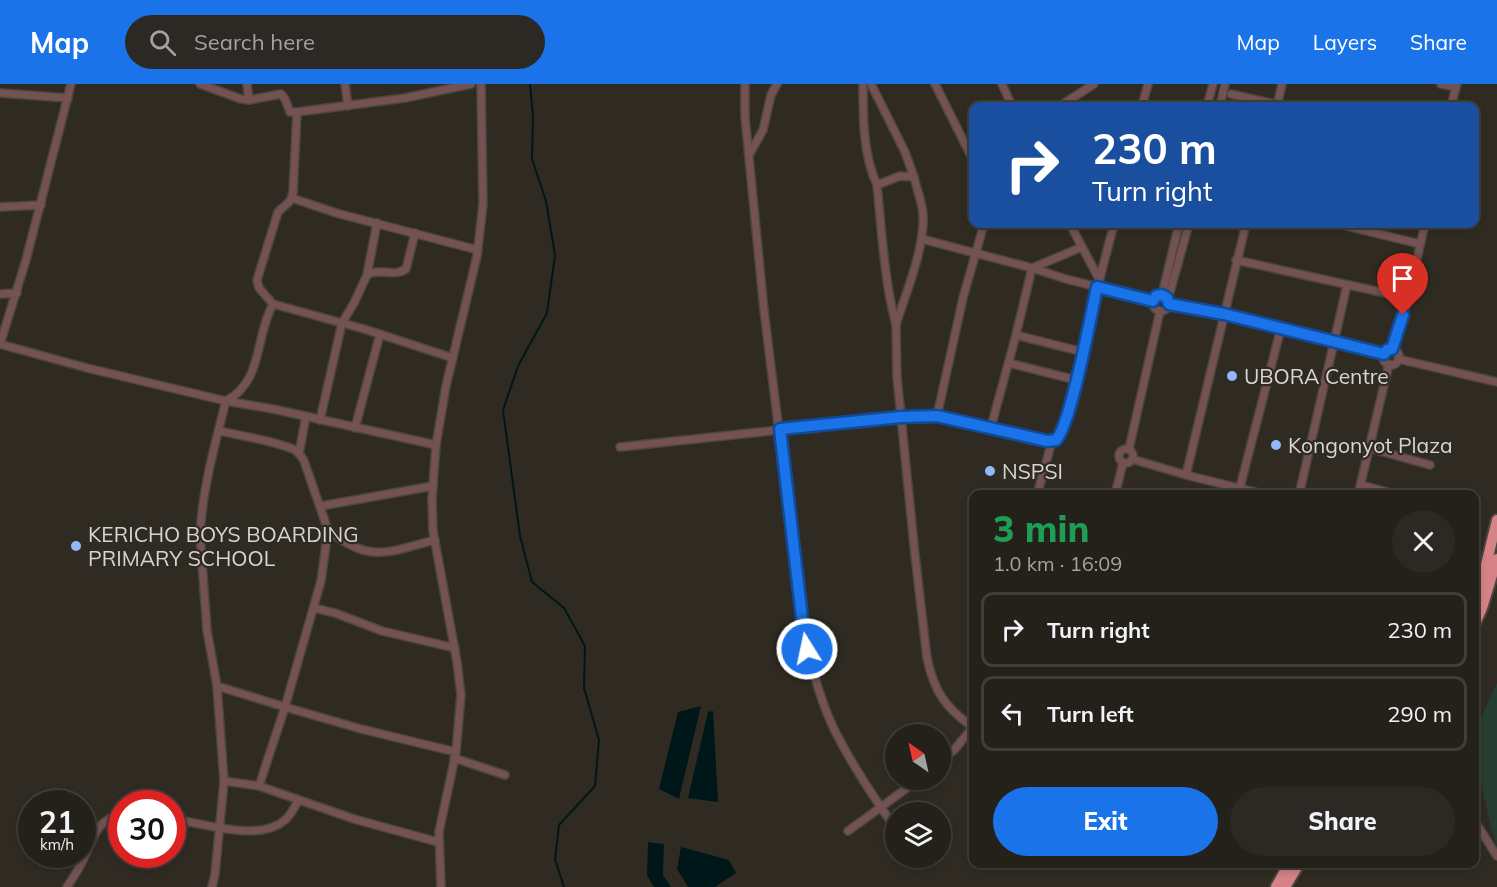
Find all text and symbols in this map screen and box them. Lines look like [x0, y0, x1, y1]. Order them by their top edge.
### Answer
search box [125, 15, 545, 69]
text: Map [30, 25, 89, 60]
icon: search [146, 26, 179, 59]
text: Search here [194, 28, 315, 56]
text: Map [1237, 29, 1280, 55]
text: Layers [1313, 29, 1377, 55]
text: Share [1410, 29, 1467, 55]
text: 230 m [1092, 122, 1217, 175]
icon: right [993, 126, 1071, 204]
text: Turn right [1092, 174, 1212, 208]
pin [1377, 253, 1428, 315]
icon: arrive [1386, 262, 1419, 295]
place label: UBORA Centre [1244, 363, 1389, 389]
marker: UBORA Centre [1225, 369, 1239, 383]
place label: Kongonyot Plaza [1288, 432, 1453, 458]
marker: Kongonyot Plaza [1269, 438, 1283, 452]
place label: NSPSI [1002, 458, 1063, 484]
marker: NSPSI [983, 464, 997, 478]
text: 3 min [993, 506, 1089, 551]
button: close [1392, 510, 1455, 573]
place label: KERICHO BOYS BOARDING PRIMARY SCHOOL [88, 521, 359, 571]
marker: KERICHO BOYS BOARDING PRIMARY SCHOOL [69, 539, 83, 553]
text: 1.0 km · 16:09 [993, 551, 1122, 576]
icon: right [996, 613, 1029, 646]
text: Turn right [1047, 616, 1150, 644]
text: 230 m [1387, 616, 1452, 644]
position arrow [775, 617, 839, 681]
icon: left [996, 697, 1029, 730]
text: Turn left [1047, 700, 1134, 728]
text: 290 m [1387, 700, 1452, 728]
north arrow [885, 724, 951, 790]
map controls [885, 724, 951, 868]
button: Exit [993, 787, 1218, 856]
button: Share [1230, 787, 1455, 856]
speed limit sign: 30 [108, 790, 186, 868]
button: layers [885, 802, 951, 868]
text: 21 [39, 803, 75, 841]
text: km/h [40, 835, 74, 854]

